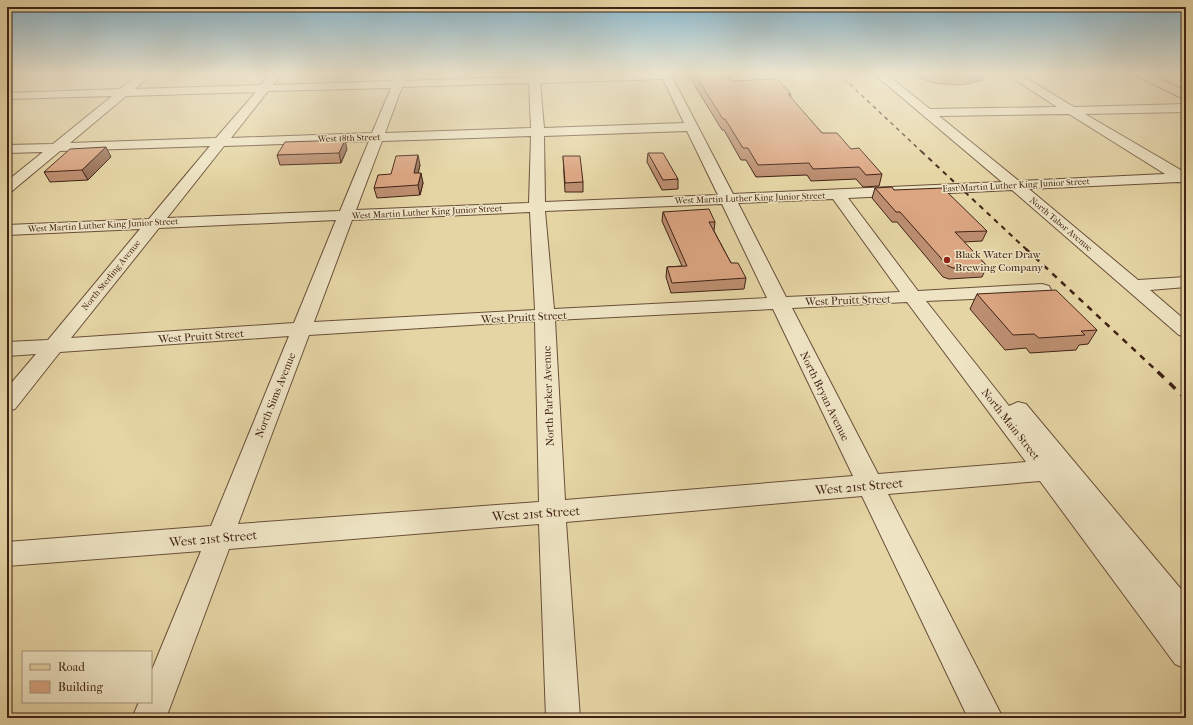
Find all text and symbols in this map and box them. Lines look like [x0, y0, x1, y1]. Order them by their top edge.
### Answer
street label: West 18th Street [316, 132, 381, 144]
street label: East Martin Luther King Junior Street [942, 176, 1091, 194]
street label: West Martin Luther King Junior Street [674, 190, 826, 206]
street label: North Tabor Avenue [1028, 195, 1095, 253]
street label: West Martin Luther King Junior Street [350, 203, 503, 221]
street label: West Martin Luther King Junior Street [26, 216, 179, 234]
street label: North Sterling Avenue [80, 237, 143, 312]
place label: Black Water Draw Brewing Company [955, 248, 1044, 274]
marker: Black Water Draw Brewing Company [942, 255, 952, 265]
street label: West Pruitt Street [804, 293, 891, 309]
street label: West Pruitt Street [480, 309, 567, 326]
street label: West Pruitt Street [157, 327, 244, 346]
street label: North Parker Avenue [540, 345, 557, 446]
street label: North Bryan Avenue [797, 349, 852, 443]
street label: North Sims Avenue [252, 350, 299, 440]
street label: North Main Street [979, 386, 1043, 463]
street label: West 21st Street [813, 475, 904, 498]
street label: West 21st Street [490, 503, 581, 524]
street label: West 21st Street [167, 527, 258, 550]
legend [22, 651, 152, 703]
text: Road [58, 660, 85, 674]
text: Building [58, 680, 103, 694]

